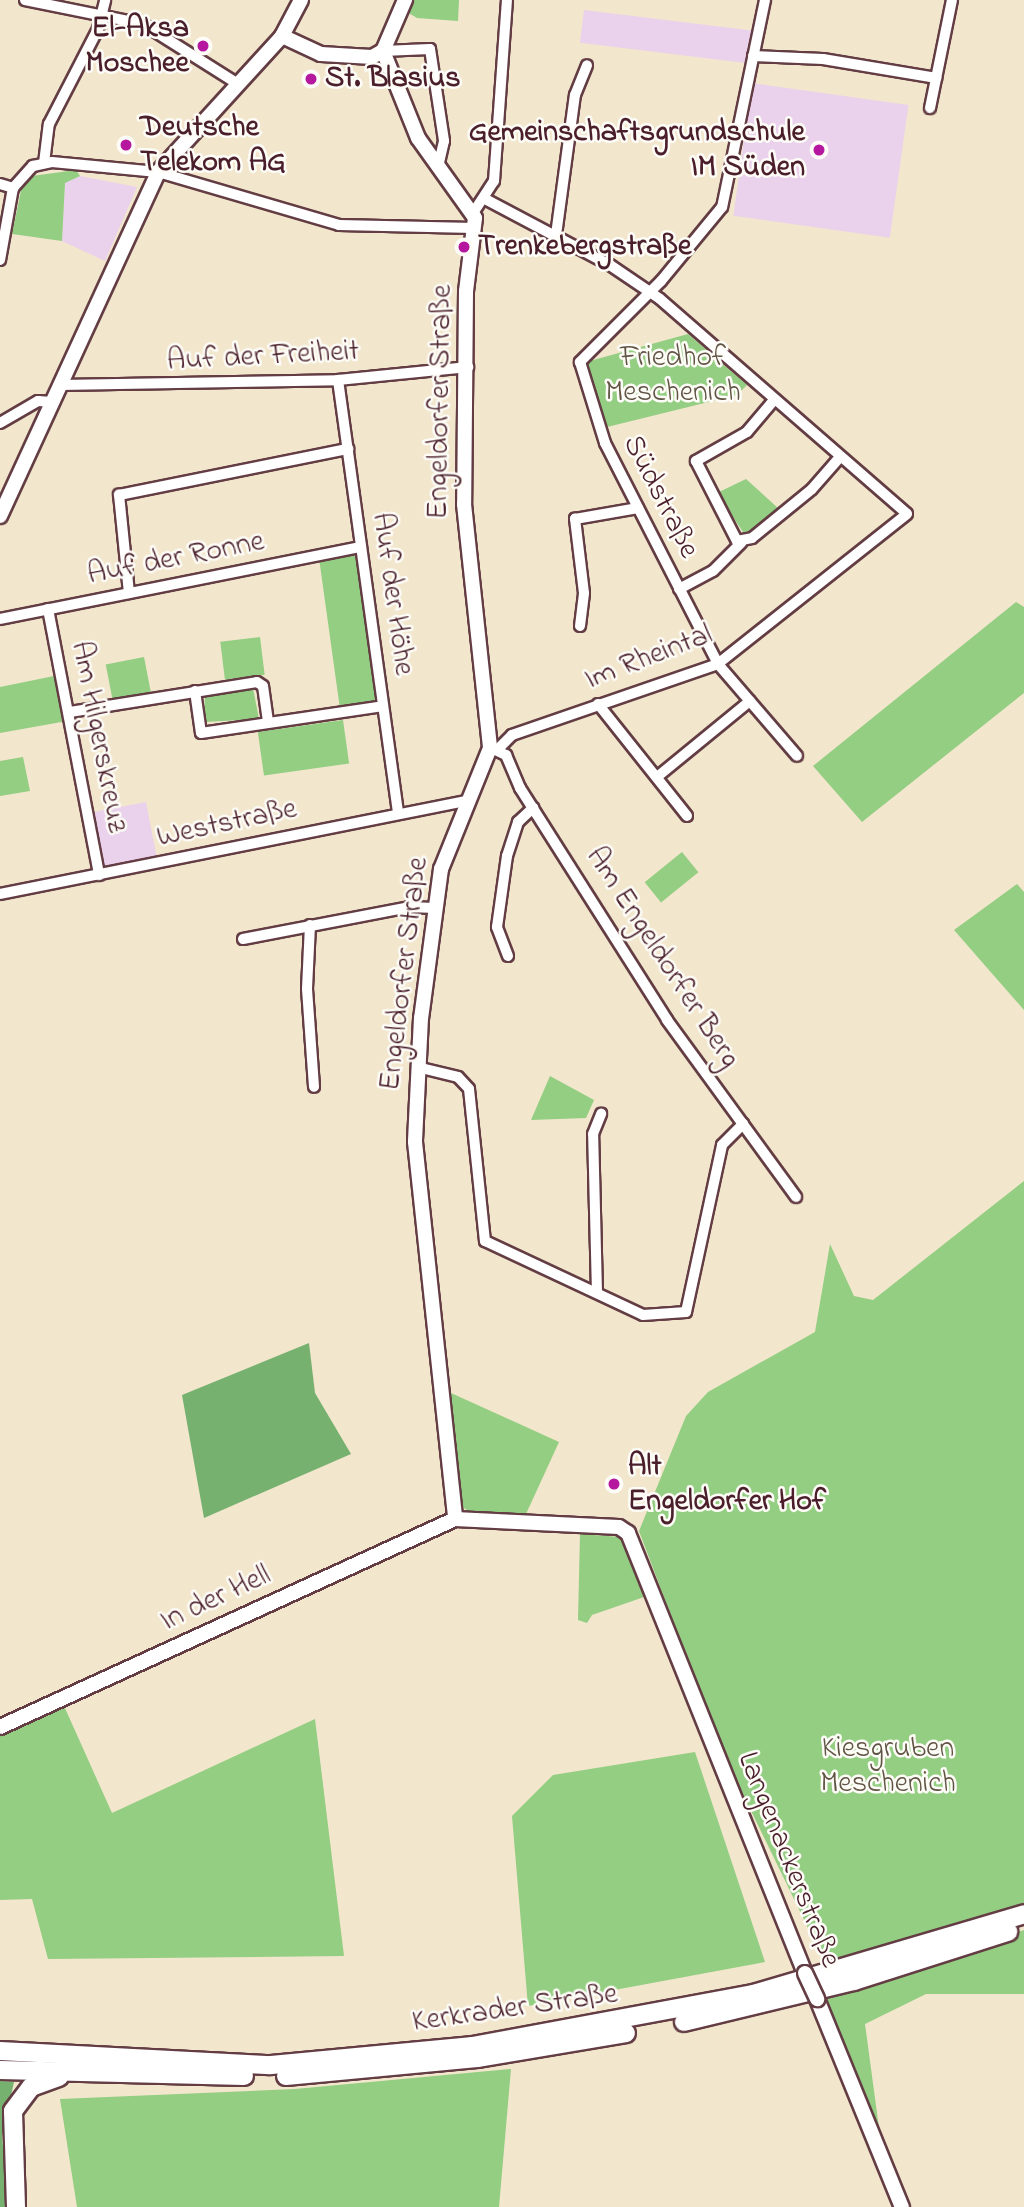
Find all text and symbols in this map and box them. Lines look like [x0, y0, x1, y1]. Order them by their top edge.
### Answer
place label: El-Aksa Moschee [85, 11, 189, 82]
marker: El-Aksa Moschee [195, 38, 211, 54]
place label: St. Blasius [325, 61, 461, 97]
marker: St. Blasius [303, 71, 319, 87]
place label: Deutsche Telekom AG [140, 110, 286, 180]
place label: Gemeinschaftsgrundschule IM Süden [469, 115, 805, 186]
marker: Deutsche Telekom AG [118, 137, 134, 153]
marker: Gemeinschaftsgrundschule IM Süden [811, 142, 827, 158]
place label: Trenkebergstraße [478, 229, 691, 265]
marker: Trenkebergstraße [456, 239, 472, 255]
street label: Engeldorfer Straße [421, 284, 461, 520]
street label: Auf der Freiheit [166, 334, 360, 380]
park label: Friedhof Meschenich [605, 340, 741, 410]
street label: Südstraße [614, 430, 706, 564]
street label: Auf der Höhe [363, 510, 421, 678]
street label: Auf der Ronne [85, 524, 267, 594]
street label: Im Rheintal [580, 617, 718, 699]
street label: Am Hilgerskreuz [62, 638, 134, 836]
street label: Weststraße [154, 792, 300, 856]
street label: Am Engeldorfer Berg [577, 841, 747, 1075]
street label: Engeldorfer Straße [373, 855, 437, 1093]
place label: Alt Engeldorfer Hof [628, 1449, 826, 1520]
marker: Alt Engeldorfer Hof [606, 1476, 622, 1492]
street label: In der Hell [155, 1558, 277, 1640]
park label: Kiesgruben Meschenich [820, 1731, 956, 1801]
street label: Langenackerstraße [728, 1747, 848, 1973]
street label: Kerkrader Straße [410, 1977, 620, 2041]

